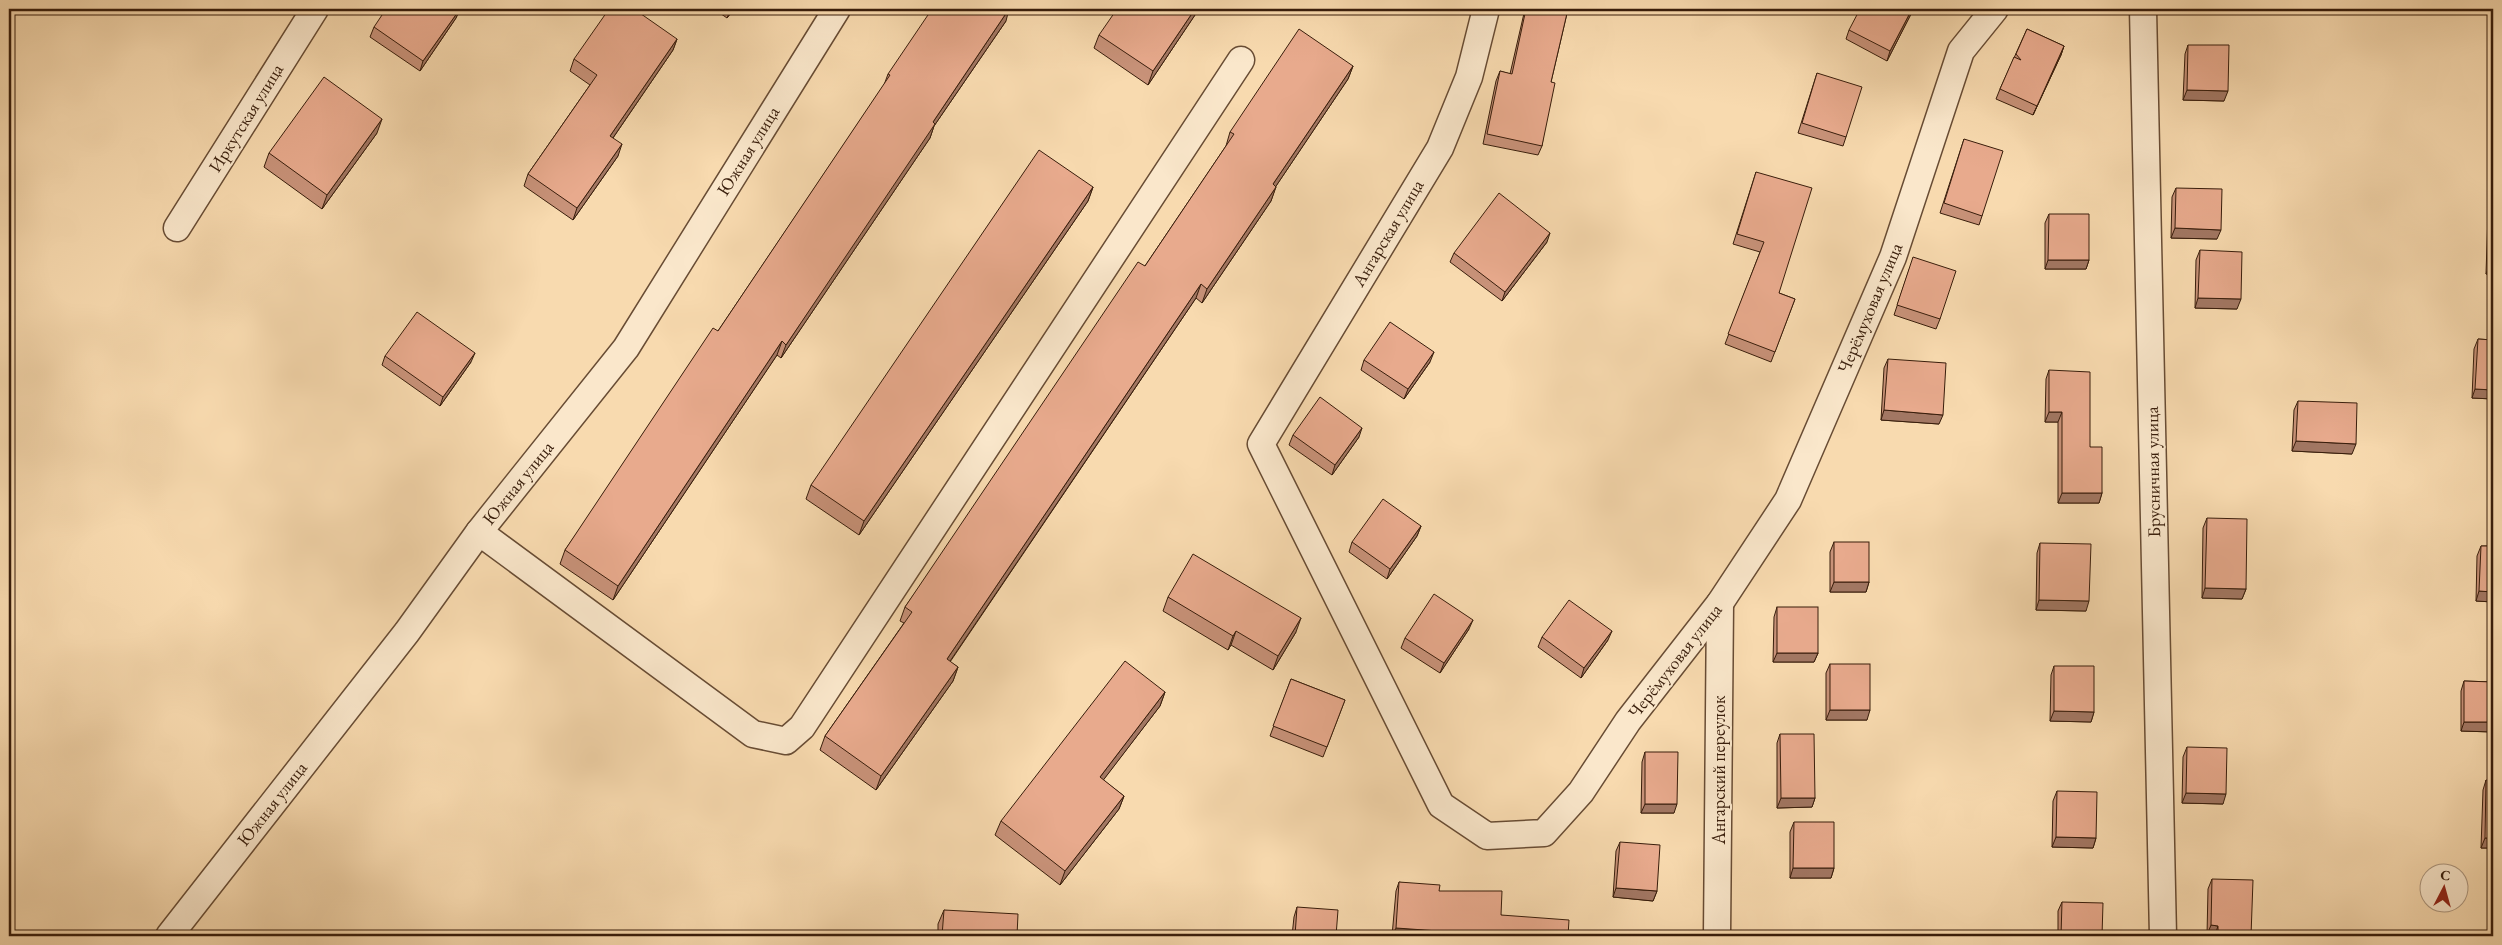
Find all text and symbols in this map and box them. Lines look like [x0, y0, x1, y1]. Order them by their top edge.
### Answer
street label: Иркутская улица [203, 58, 289, 176]
street label: Южная улица [711, 101, 785, 200]
street label: Ангарская улица [1346, 174, 1429, 291]
street label: Черёмуховая улица [1832, 238, 1908, 376]
street label: Брусничная улица [2140, 405, 2165, 538]
street label: Южная улица [477, 435, 559, 529]
street label: Черёмуховая улица [1623, 598, 1727, 723]
street label: Ангарский переулок [1707, 695, 1730, 846]
street label: Южная улица [231, 756, 312, 851]
north arrow [2420, 862, 2470, 912]
text: С [2439, 866, 2451, 885]

